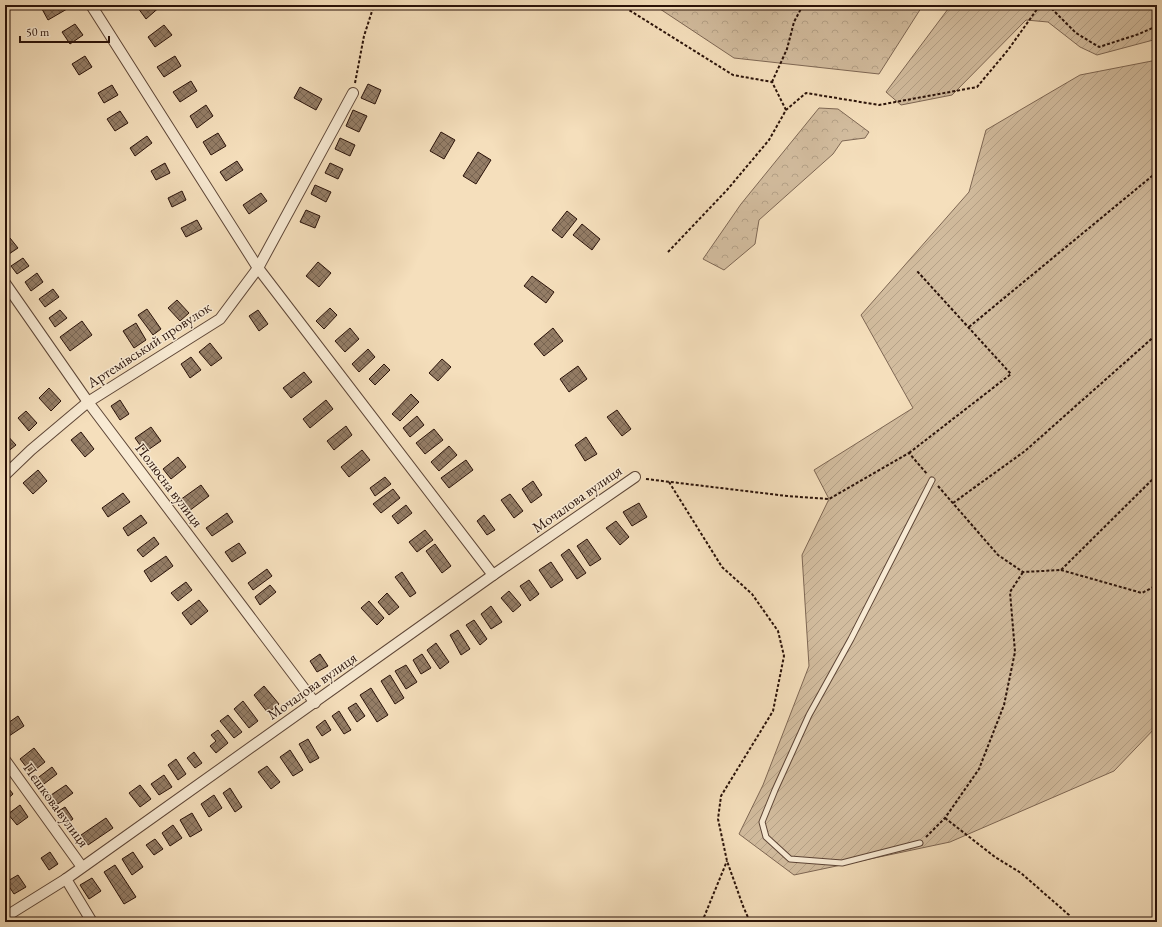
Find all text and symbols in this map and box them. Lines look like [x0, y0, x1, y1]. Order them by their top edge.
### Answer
scale bar [20, 18, 109, 44]
text: 50 m [26, 24, 50, 40]
street label: Артемівський провулок [82, 297, 214, 392]
street label: Полюсна вулиця [131, 439, 208, 531]
street label: Мочалова вулиця [528, 460, 625, 537]
street label: Мочалова вулиця [263, 647, 360, 724]
street label: Пєшкова вулиця [19, 759, 94, 851]

